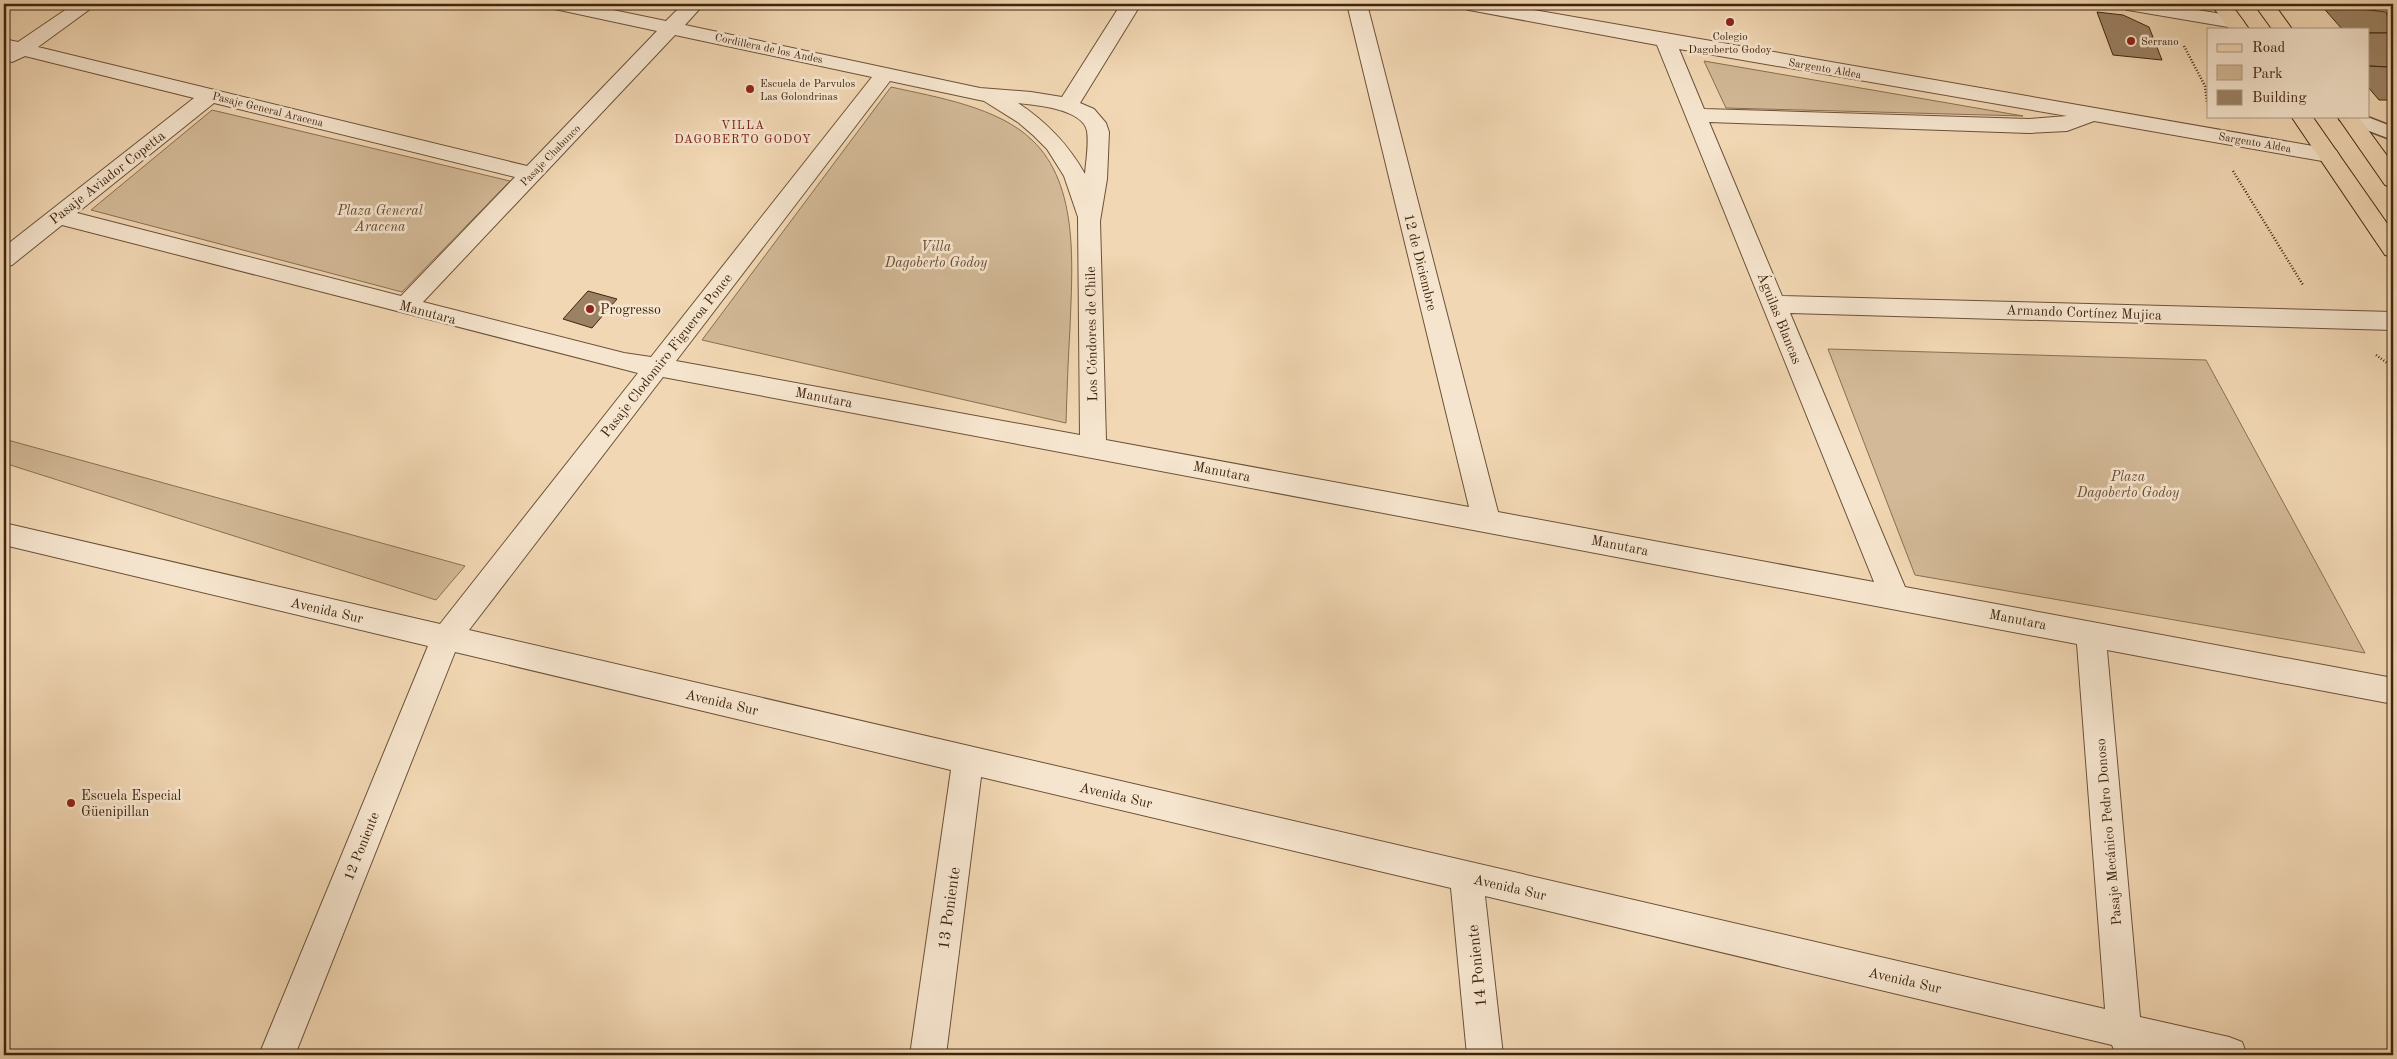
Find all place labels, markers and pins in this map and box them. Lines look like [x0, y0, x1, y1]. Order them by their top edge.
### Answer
marker: Colegio Dagoberto Godoy [1724, 16, 1736, 28]
place label: Colegio Dagoberto Godoy [1688, 32, 1772, 56]
marker: Serrano [2125, 35, 2137, 47]
place label: Serrano [2141, 37, 2179, 48]
place label: Escuela de Parvulos Las Golondrinas [760, 79, 856, 103]
marker: Escuela de Parvulos Las Golondrinas [744, 83, 756, 95]
marker: Progresso [584, 303, 596, 315]
place label: Progresso [600, 303, 661, 317]
place label: Escuela Especial Güenipillan [81, 789, 182, 819]
marker: Escuela Especial Güenipillan [65, 797, 77, 809]

